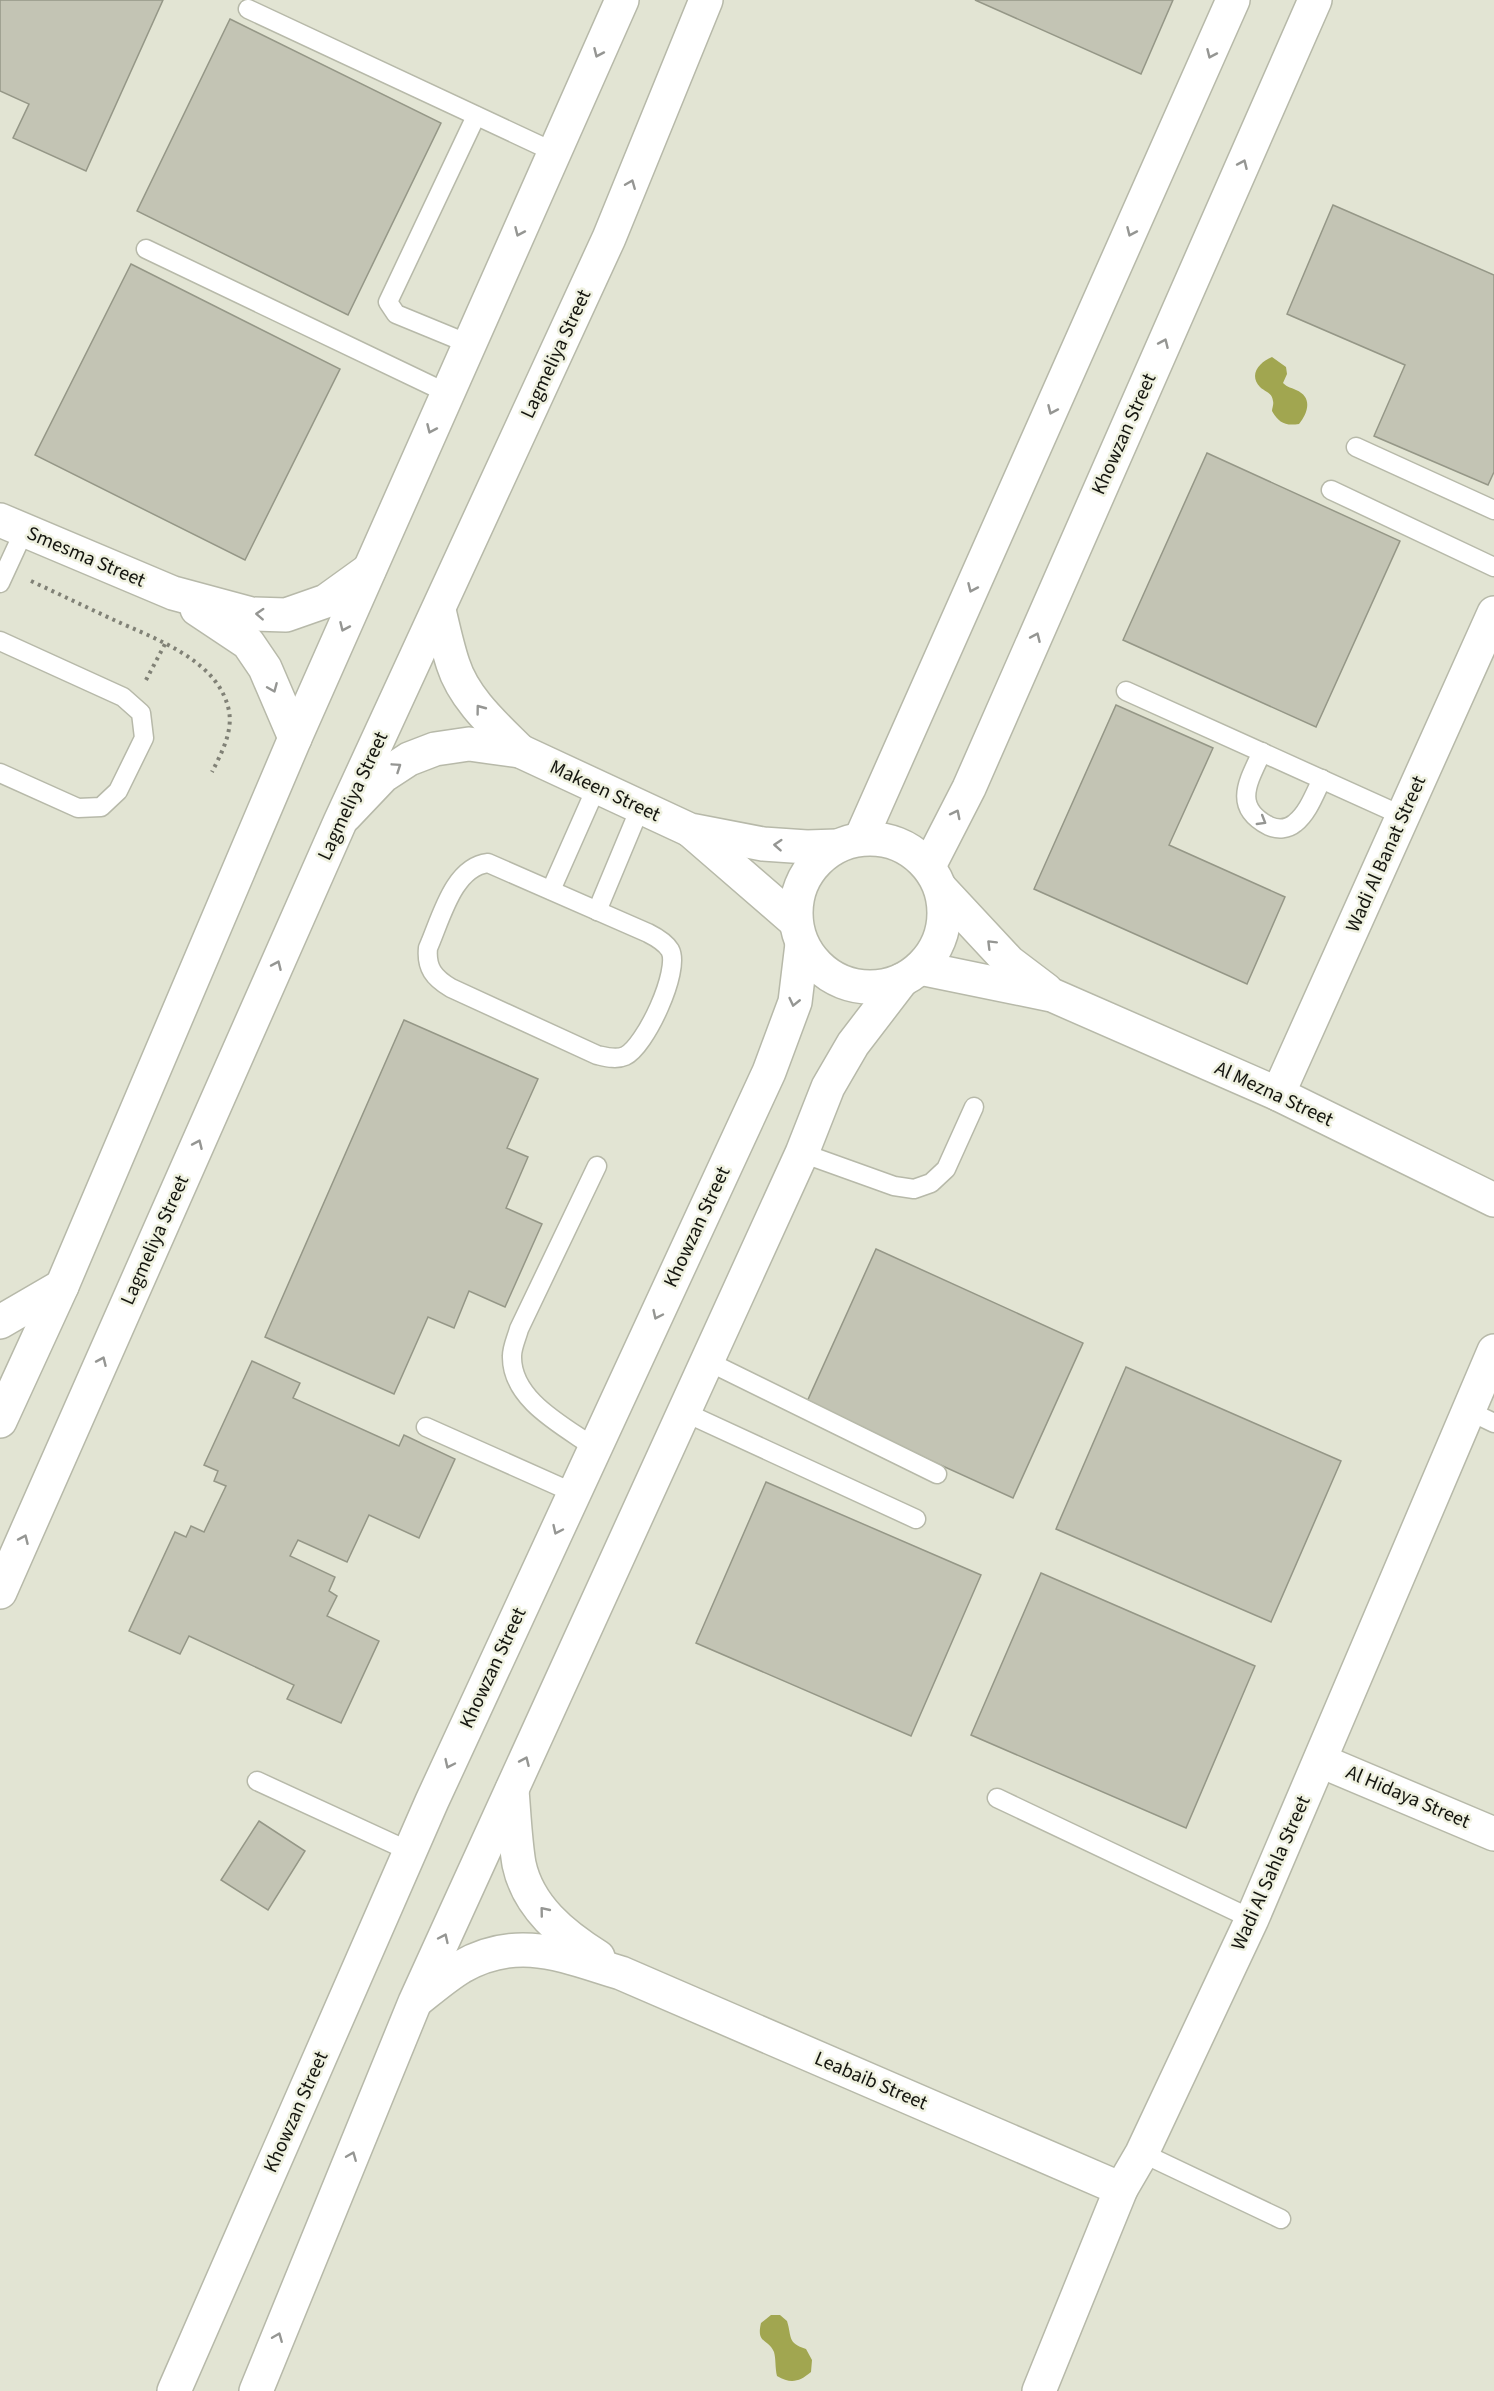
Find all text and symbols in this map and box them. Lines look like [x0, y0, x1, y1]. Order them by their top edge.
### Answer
one-way arrow [593, 47, 605, 58]
one-way arrow [1206, 48, 1218, 59]
one-way arrow [1235, 159, 1247, 170]
one-way arrow [624, 179, 636, 190]
one-way arrow [514, 225, 526, 236]
one-way arrow [1127, 226, 1139, 237]
street label: Lagmeliya Street [514, 285, 598, 423]
one-way arrow [1157, 338, 1169, 349]
street label: Khowzan Street [1085, 369, 1163, 499]
one-way arrow [1047, 404, 1059, 415]
one-way arrow [427, 423, 439, 434]
street label: Smesma Street [22, 519, 150, 595]
one-way arrow [968, 582, 980, 593]
one-way arrow [256, 607, 265, 620]
one-way arrow [339, 620, 351, 631]
one-way arrow [1028, 632, 1040, 643]
one-way arrow [266, 682, 278, 693]
one-way arrow [477, 705, 488, 716]
street label: Lagmeliya Street [311, 727, 395, 865]
street label: Makeen Street [545, 753, 665, 829]
one-way arrow [391, 763, 402, 774]
street label: Wadi Al Banat Street [1339, 771, 1433, 937]
one-way arrow [948, 810, 960, 821]
one-way arrow [1255, 814, 1266, 825]
one-way arrow [774, 838, 783, 851]
one-way arrow [987, 941, 998, 951]
one-way arrow [269, 961, 281, 972]
one-way arrow [788, 997, 801, 1007]
street label: Al Mezna Street [1210, 1054, 1338, 1134]
one-way arrow [191, 1139, 203, 1150]
street label: Khowzan Street [657, 1162, 737, 1292]
street label: Lagmeliya Street [114, 1170, 196, 1309]
one-way arrow [652, 1308, 664, 1319]
one-way arrow [95, 1356, 107, 1367]
one-way arrow [553, 1523, 565, 1534]
one-way arrow [16, 1534, 28, 1545]
street label: Khowzan Street [453, 1603, 533, 1733]
one-way arrow [518, 1756, 530, 1767]
one-way arrow [444, 1757, 456, 1768]
street label: Al Hidaya Street [1342, 1758, 1475, 1836]
street label: Wadi Al Sahla Street [1224, 1791, 1318, 1955]
one-way arrow [540, 1907, 551, 1918]
one-way arrow [437, 1933, 449, 1944]
street label: Leabaib Street [810, 2045, 932, 2117]
street label: Khowzan Street [257, 2047, 335, 2177]
one-way arrow [345, 2152, 357, 2163]
one-way arrow [271, 2332, 283, 2343]

